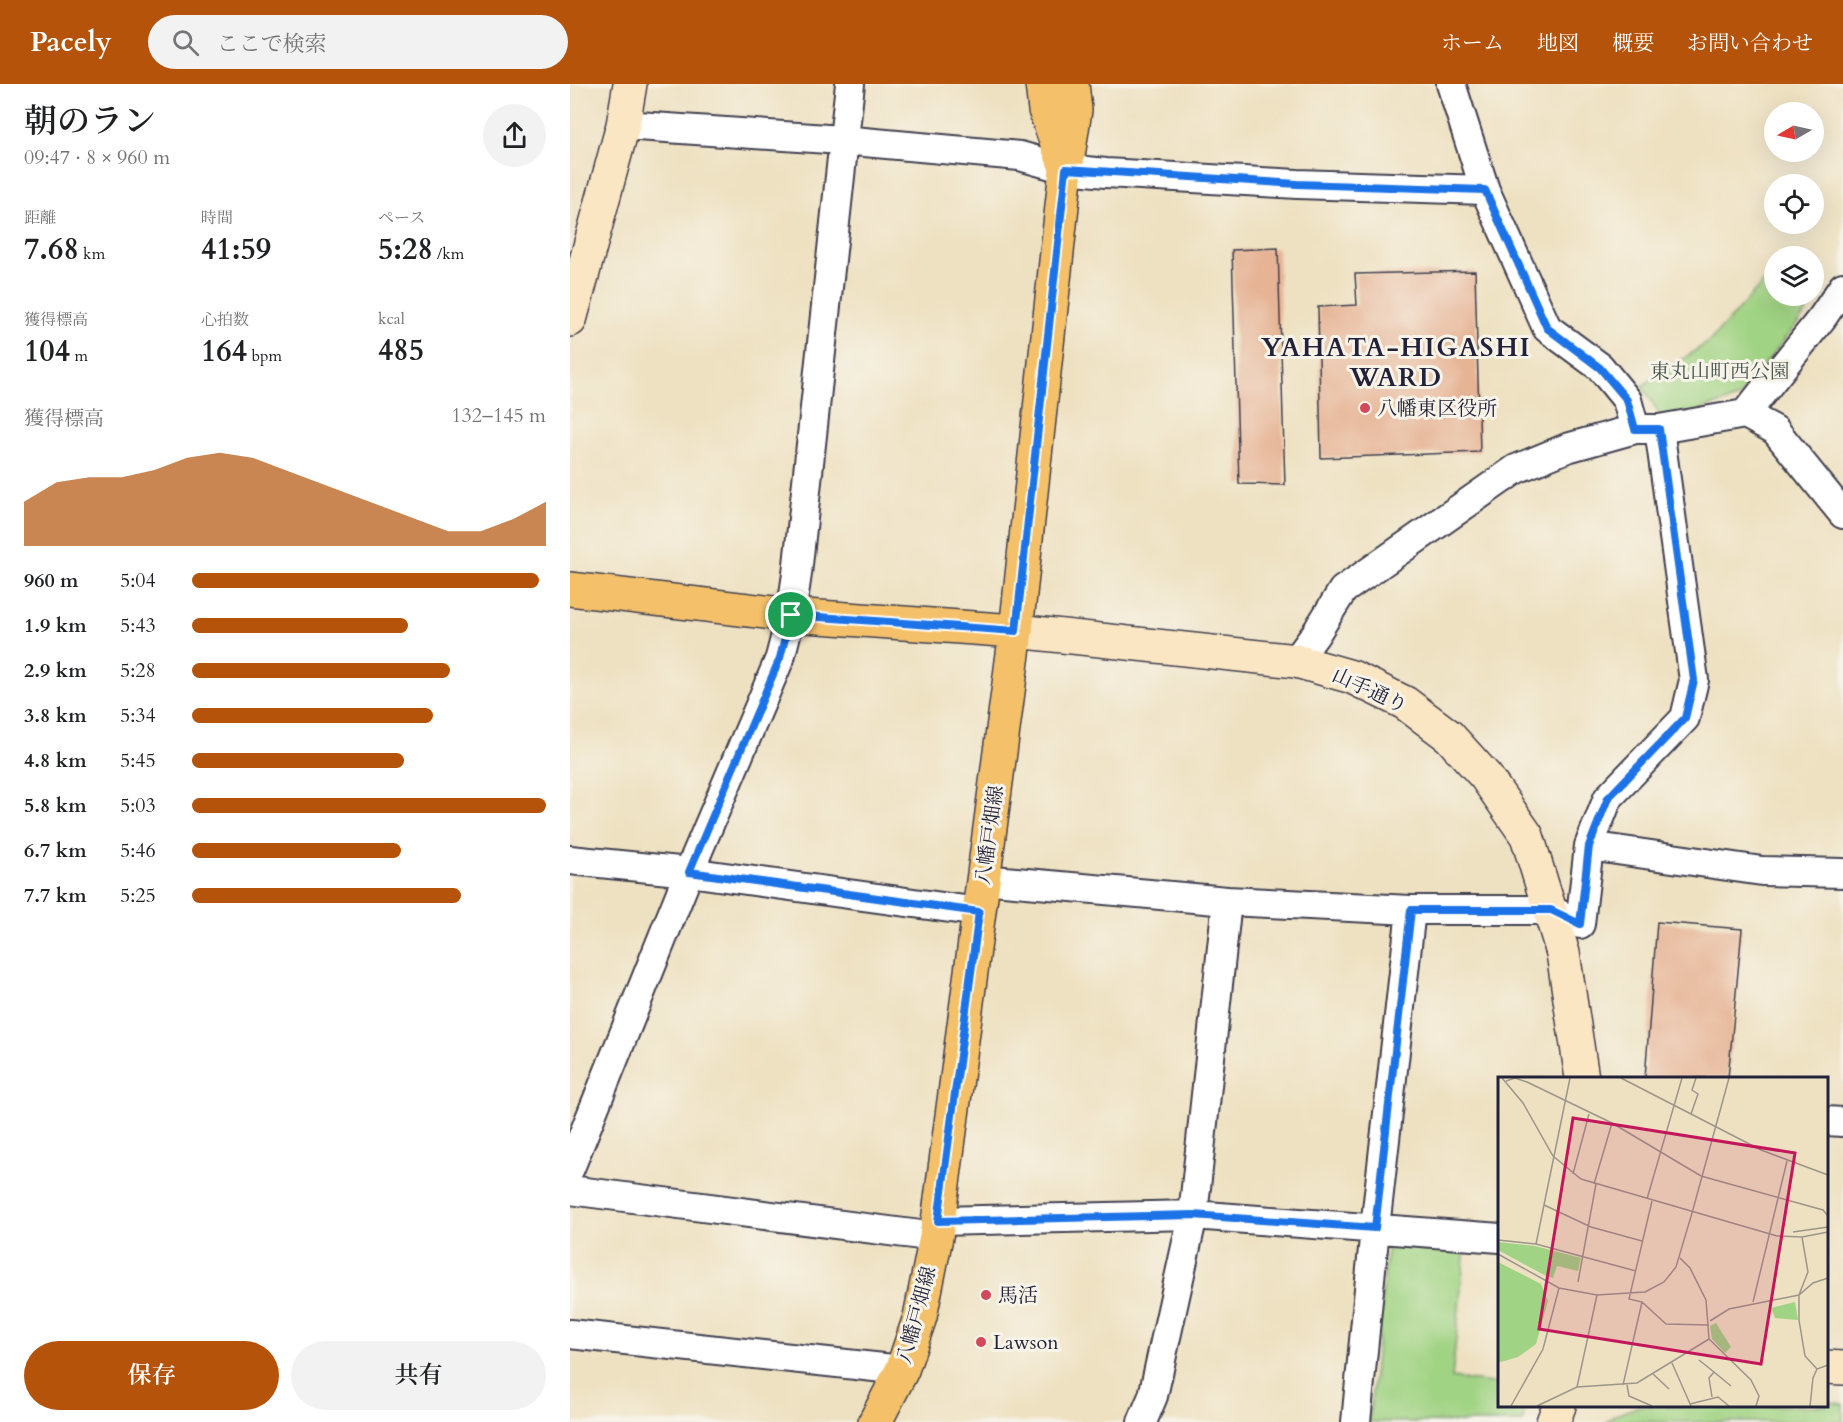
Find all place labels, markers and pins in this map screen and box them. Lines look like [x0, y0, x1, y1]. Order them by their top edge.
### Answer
place label: 八幡東区役所 [1377, 395, 1497, 422]
marker: 八幡東区役所 [1358, 401, 1372, 415]
pin [765, 589, 816, 640]
place label: 馬活 [998, 1282, 1038, 1309]
marker: 馬活 [979, 1288, 993, 1302]
place label: Lawson [993, 1329, 1059, 1356]
marker: Lawson [974, 1335, 988, 1349]

